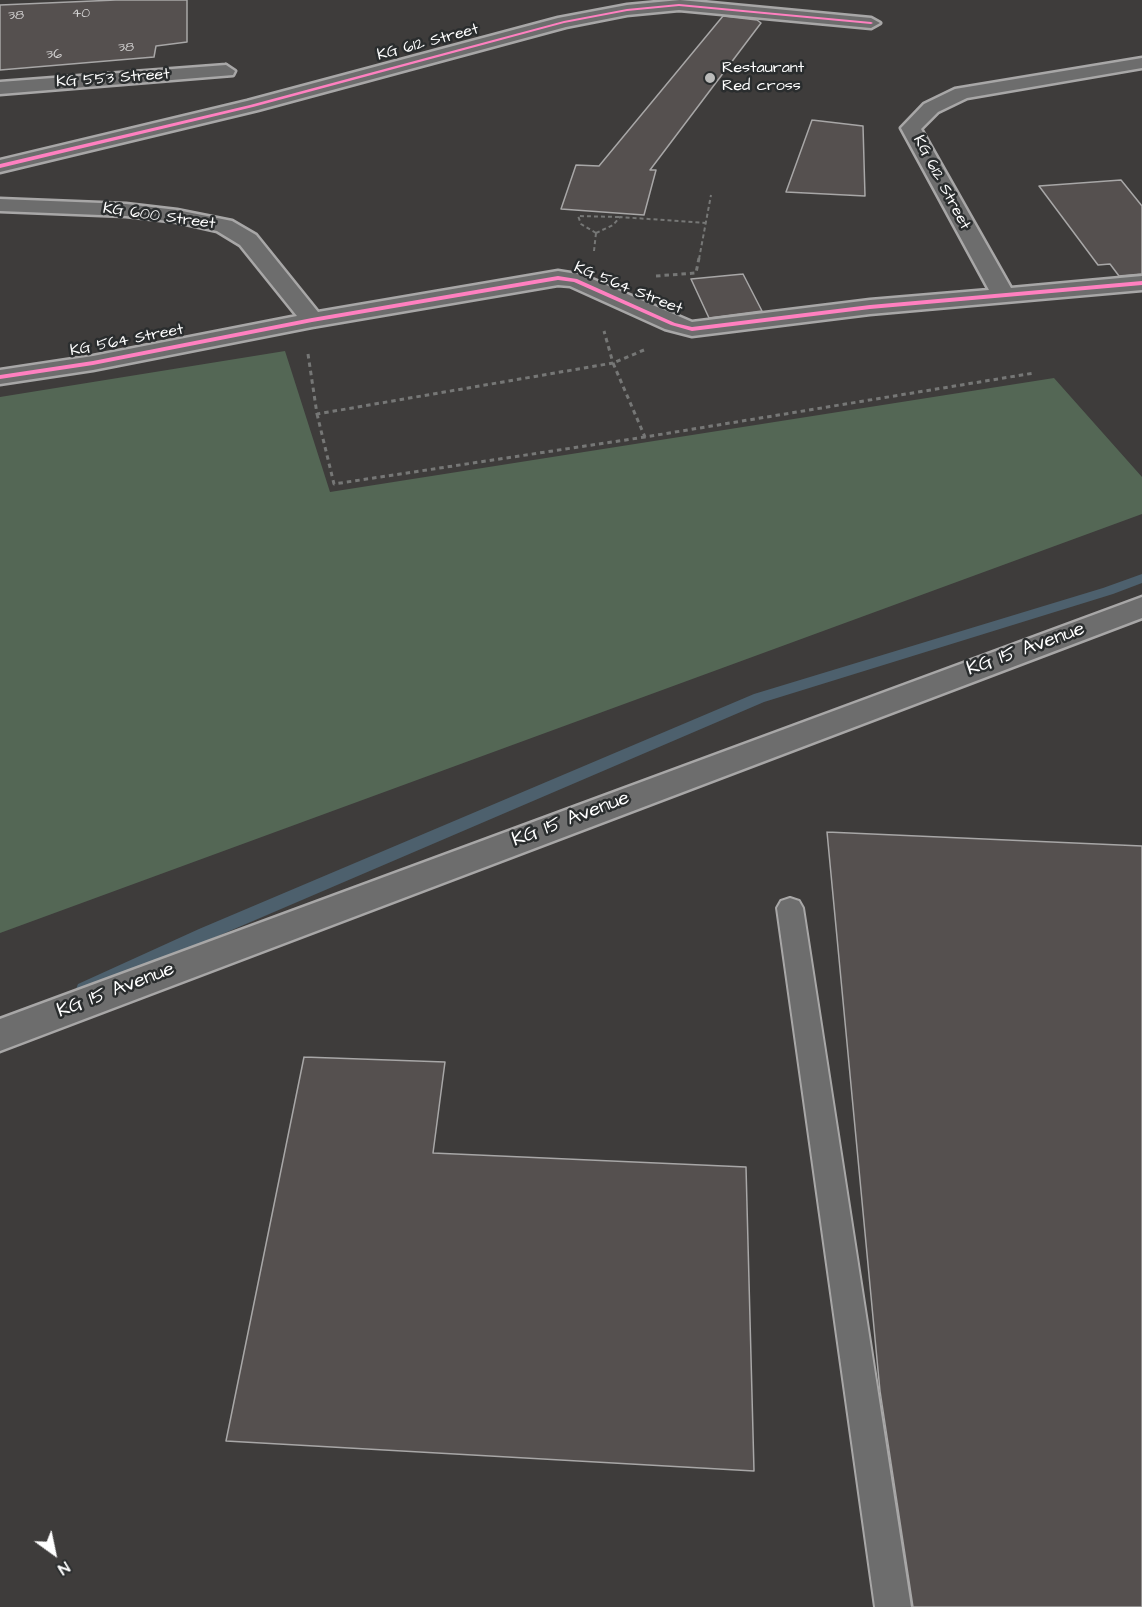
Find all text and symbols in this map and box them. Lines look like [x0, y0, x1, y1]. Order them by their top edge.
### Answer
house number: 40 [72, 6, 90, 22]
house number: 38 [8, 8, 24, 24]
street label: KG 612 Street [375, 20, 481, 66]
house number: 38 [118, 40, 134, 56]
house number: 36 [46, 47, 62, 63]
place label: Restaurant Red cross [722, 59, 804, 97]
street label: KG 553 Street [56, 65, 170, 93]
marker: Restaurant Red cross [703, 71, 717, 85]
street label: KG 612 Street [908, 133, 974, 233]
street label: KG 600 Street [102, 200, 216, 234]
street label: KG 564 Street [571, 259, 685, 319]
street label: KG 564 Street [69, 321, 185, 361]
street label: KG 15 Avenue [964, 618, 1088, 682]
street label: KG 15 Avenue [509, 787, 633, 853]
street label: KG 15 Avenue [54, 958, 178, 1024]
north arrow [24, 1523, 84, 1583]
text: N [54, 1556, 74, 1580]

